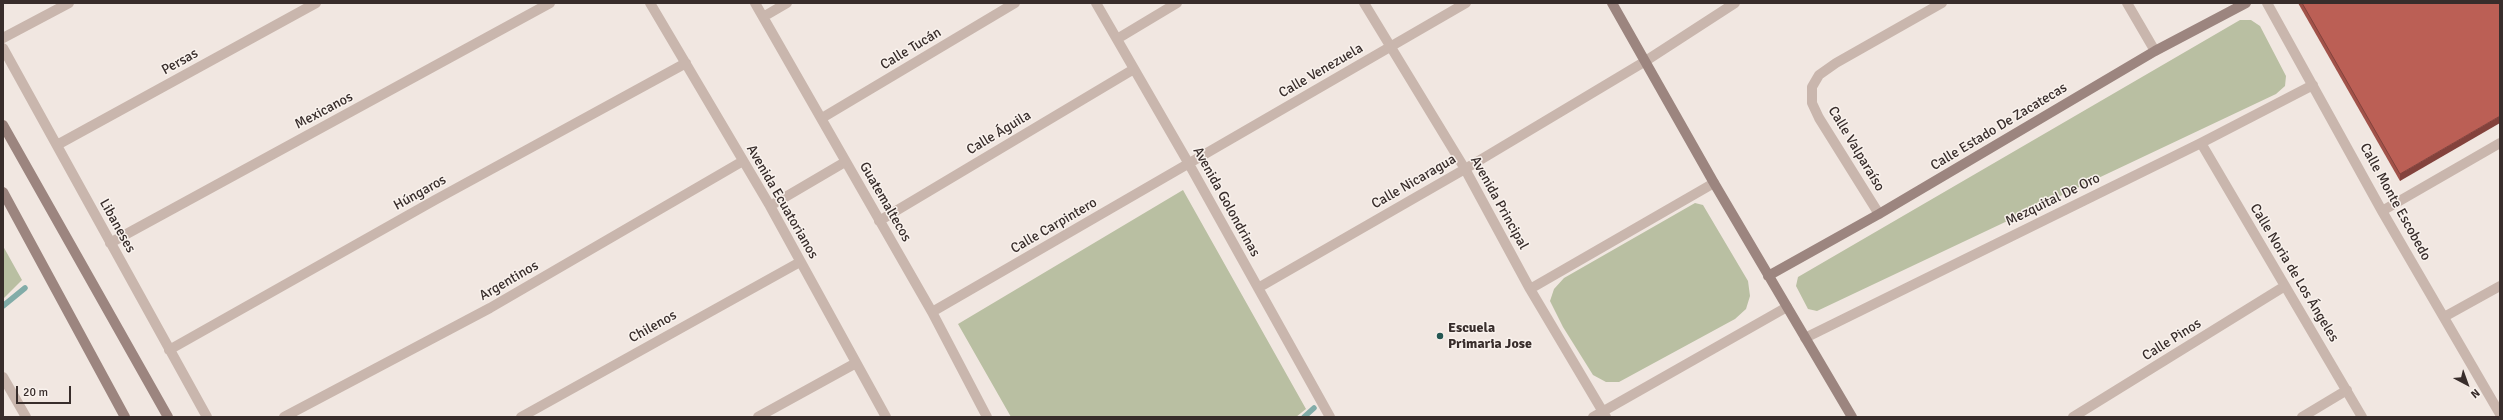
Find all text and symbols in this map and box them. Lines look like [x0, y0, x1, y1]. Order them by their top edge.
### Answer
street label: Calle Tucán [877, 24, 945, 74]
street label: Calle Venezuela [1276, 40, 1366, 102]
street label: Persas [159, 45, 201, 79]
street label: Calle Estado De Zacatecas [1928, 80, 2070, 174]
street label: Mexicanos [292, 89, 356, 133]
street label: Calle Valparaíso [1824, 104, 1888, 194]
street label: Calle Águila [964, 107, 1034, 159]
street label: Calle Monte Escobedo [2356, 140, 2434, 264]
street label: Avenida Ecuatorianos [742, 142, 822, 262]
street label: Avenida Golondrinas [1189, 144, 1263, 260]
street label: Calle Nicaragua [1369, 151, 1459, 213]
street label: Avenida Principal [1466, 153, 1532, 253]
street label: Guatemaltecos [855, 159, 915, 245]
street label: Mezquital De Oro [2003, 170, 2103, 230]
street label: Húngaros [391, 172, 449, 214]
street label: Calle Carpintero [1008, 195, 1100, 257]
street label: Libaneses [95, 196, 139, 256]
street label: Calle Noria de Los Ángeles [2246, 201, 2342, 345]
street label: Argentinos [476, 257, 542, 305]
street label: Chilenos [626, 307, 680, 347]
street label: Calle Pinos [2139, 315, 2205, 365]
place label: Escuela Primaria Jose [1448, 320, 1532, 352]
marker: Escuela Primaria Jose [1435, 331, 1445, 341]
north arrow [2447, 364, 2487, 404]
scale bar [18, 378, 73, 404]
text: 20 m [23, 385, 48, 400]
text: N [2468, 386, 2482, 401]

